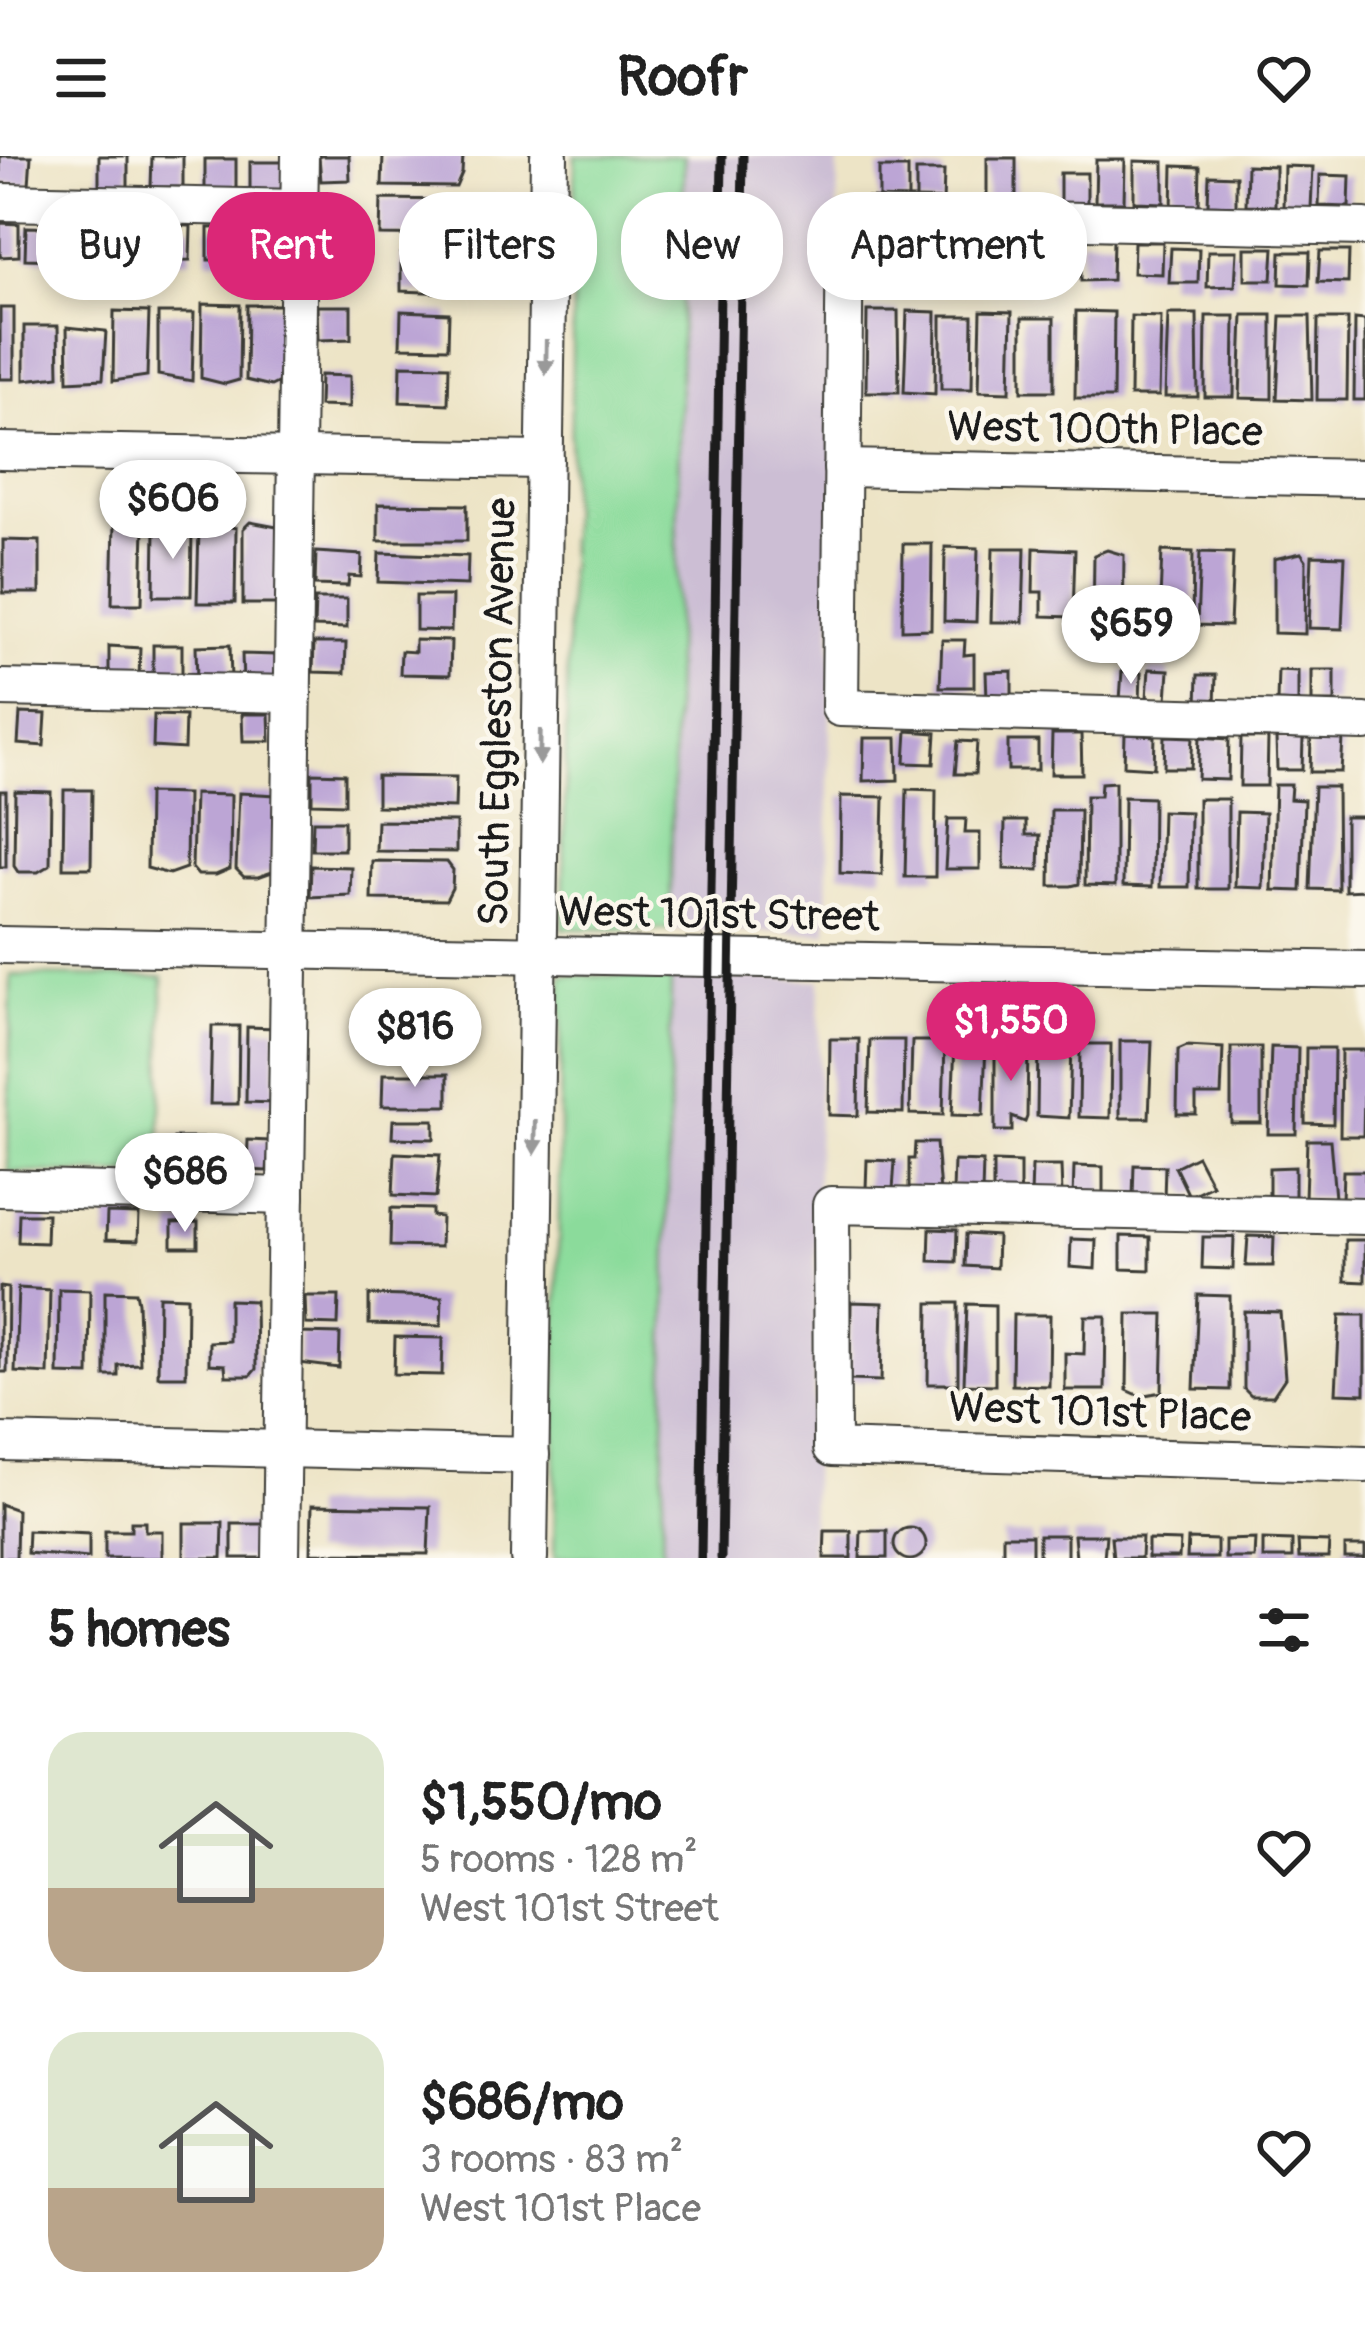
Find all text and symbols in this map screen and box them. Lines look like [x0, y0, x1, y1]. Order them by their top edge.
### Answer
text: Roofr [617, 44, 748, 112]
icon: menu [48, 45, 114, 111]
icon: heart [1251, 45, 1317, 111]
chip: Buy [36, 192, 183, 300]
chip: Rent [207, 192, 375, 300]
chip: Filters [399, 192, 597, 300]
chip: New [621, 192, 783, 300]
chip: Apartment [807, 192, 1087, 300]
one-way arrow [536, 339, 556, 377]
street label: West 100th Place [947, 401, 1264, 459]
pin: $606 [102, 460, 244, 562]
text: $606 [126, 474, 220, 523]
street label: South Eggleston Avenue [468, 497, 528, 927]
pin: $659 [1060, 585, 1202, 687]
text: $659 [1088, 599, 1174, 648]
one-way arrow [531, 729, 550, 767]
street label: West 101st Street [558, 886, 880, 944]
pin: $1,550 [913, 982, 1109, 1084]
pin: $816 [344, 988, 486, 1090]
text: $1,550 [953, 996, 1069, 1045]
text: $816 [376, 1002, 454, 1051]
one-way arrow [525, 1119, 545, 1157]
pin: $686 [114, 1133, 256, 1235]
text: $686 [142, 1147, 228, 1196]
street label: West 101st Place [948, 1382, 1252, 1444]
icon: filters [1251, 1597, 1317, 1663]
text: 5 homes [48, 1598, 230, 1662]
text: $1,550/mo [420, 1771, 662, 1835]
icon: home [144, 1780, 288, 1924]
icon: heart [1251, 1819, 1317, 1885]
text: 5 rooms · 128 m² [420, 1835, 698, 1884]
text: West 101st Street [420, 1884, 719, 1933]
text: $686/mo [420, 2071, 624, 2135]
icon: home [144, 2080, 288, 2224]
icon: heart [1251, 2119, 1317, 2185]
text: 3 rooms · 83 m² [420, 2135, 683, 2184]
text: West 101st Place [420, 2184, 701, 2233]

